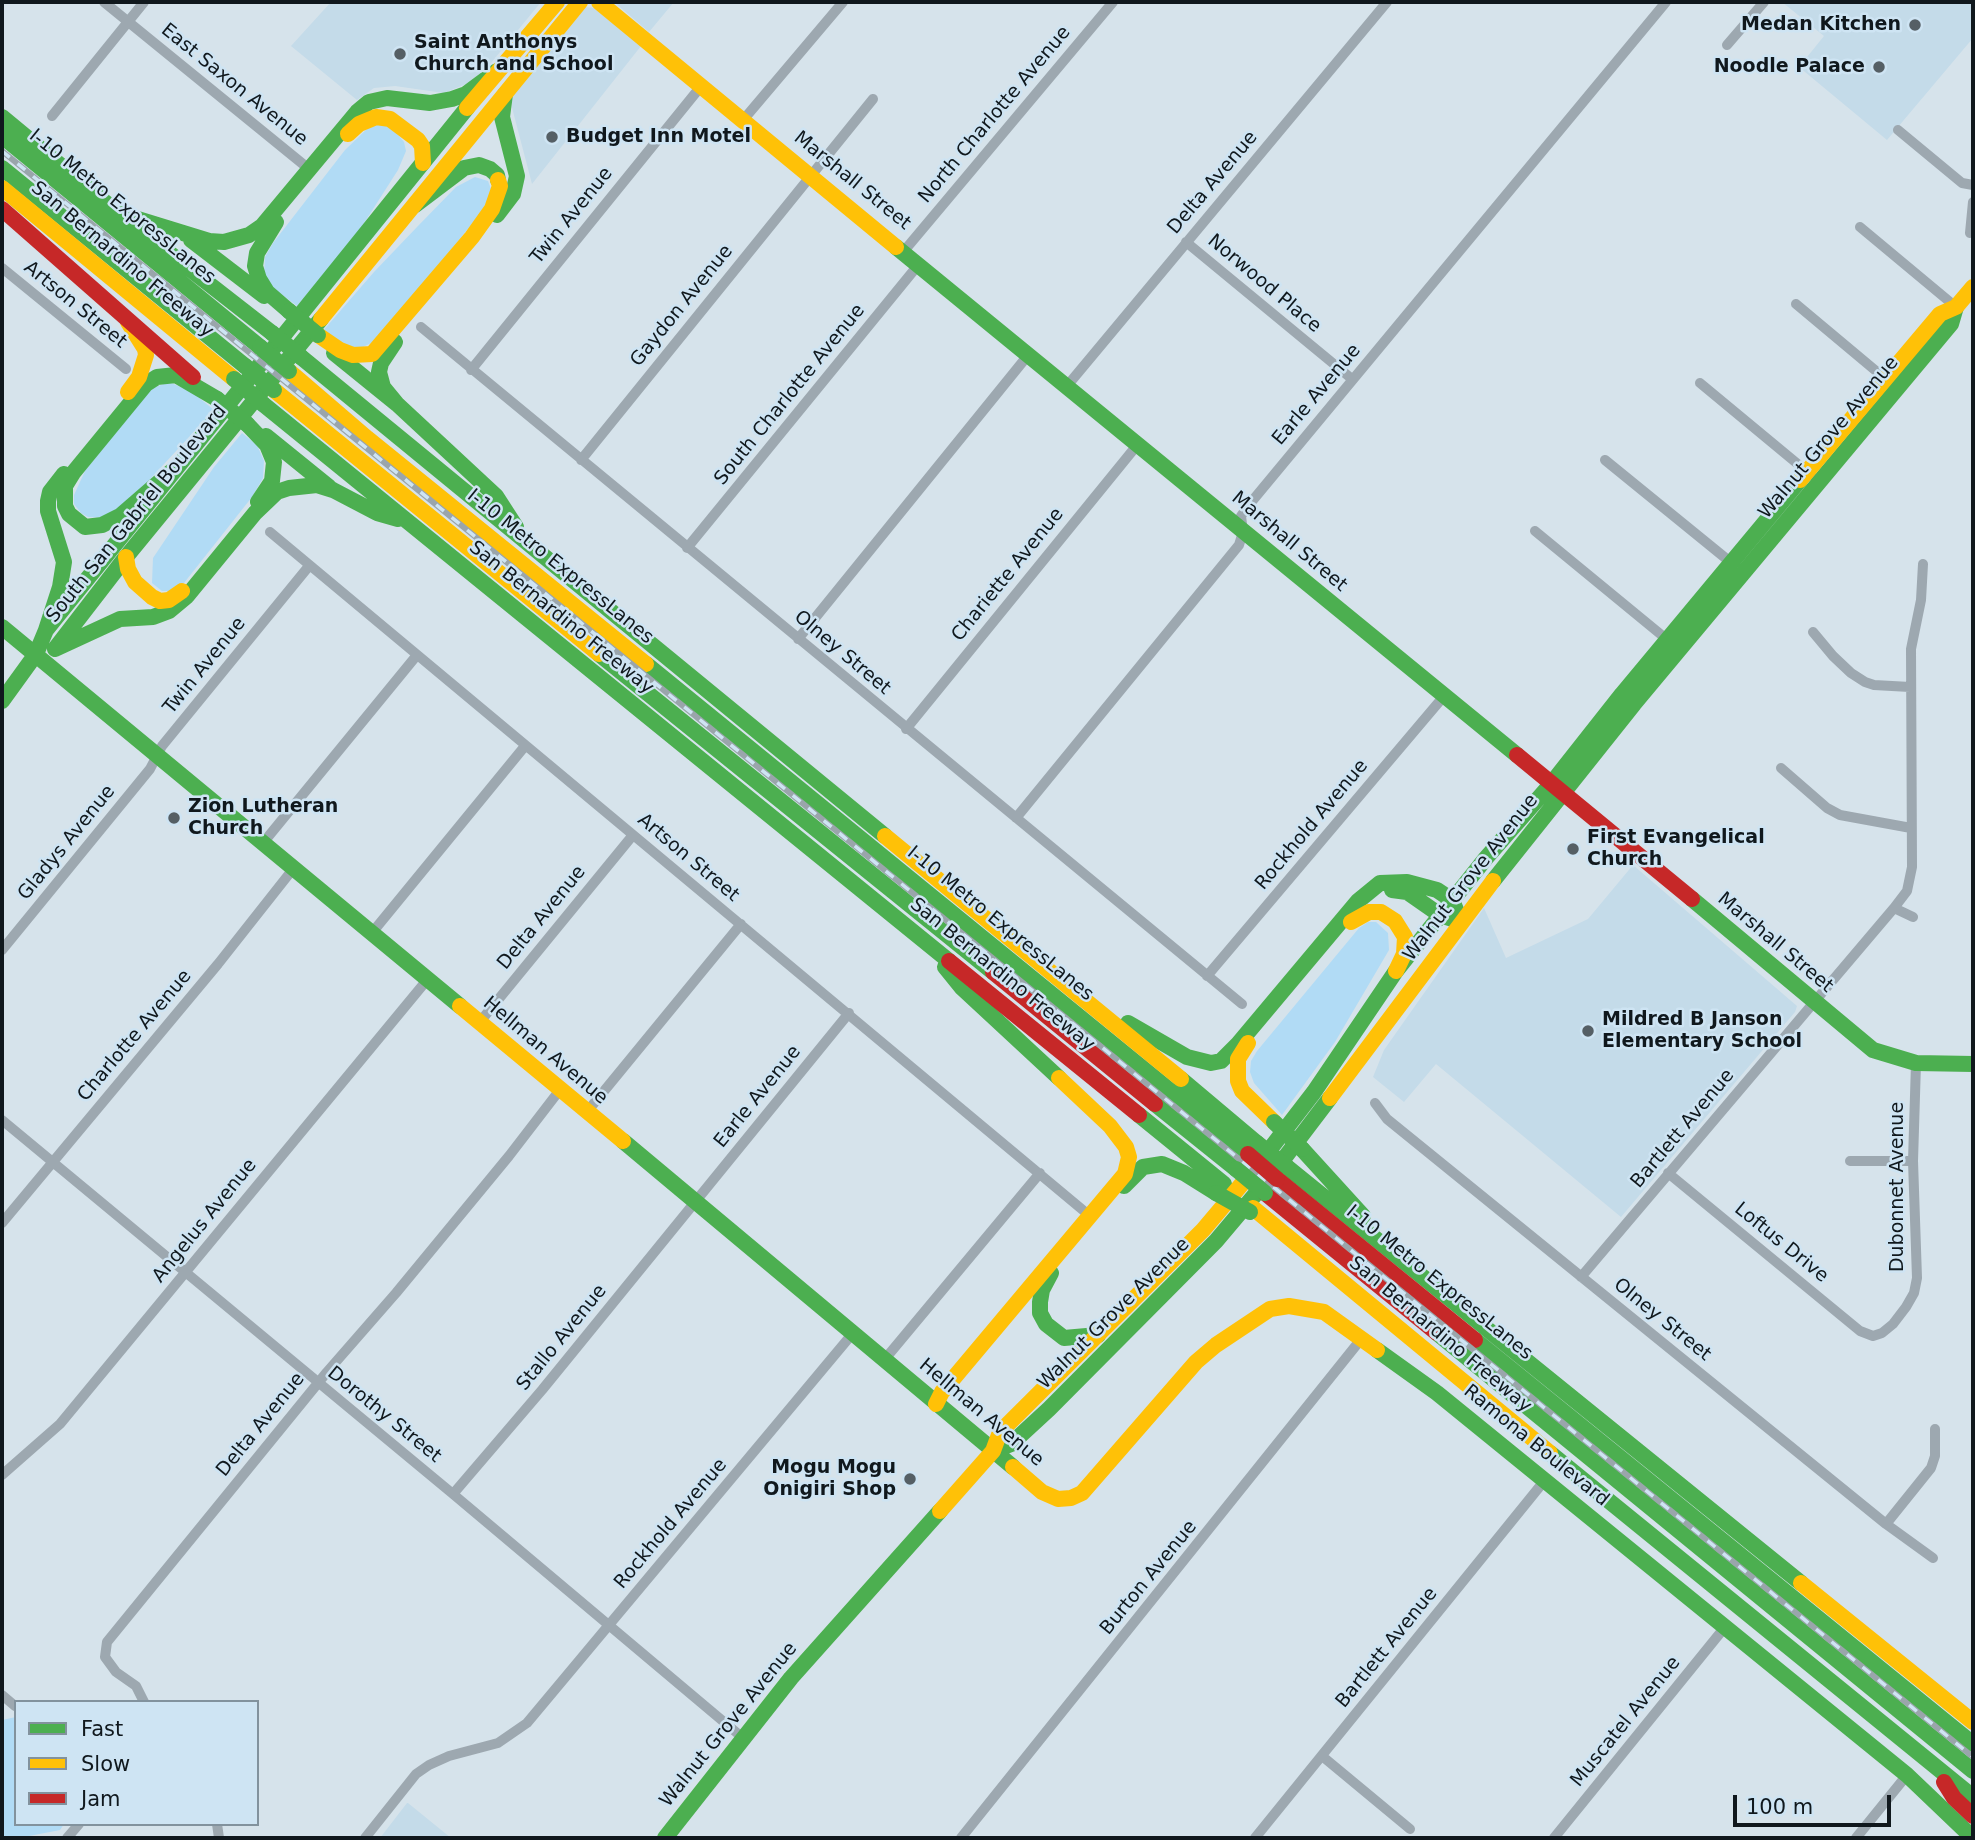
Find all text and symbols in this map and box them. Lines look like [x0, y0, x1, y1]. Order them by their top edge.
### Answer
place label: Medan Kitchen [1741, 14, 1901, 36]
marker: Medan Kitchen [1907, 17, 1923, 33]
street label: East Saxon Avenue [156, 19, 312, 151]
street label: North Charlotte Avenue [914, 22, 1076, 208]
place label: Saint Anthonys Church and School [414, 32, 613, 76]
marker: Saint Anthonys Church and School [392, 46, 408, 62]
place label: Noodle Palace [1714, 56, 1865, 78]
marker: Noodle Palace [1871, 59, 1887, 75]
street label: I-10 Metro ExpressLanes [24, 125, 220, 289]
place label: Budget Inn Motel [566, 126, 751, 148]
street label: Marshall Street [789, 127, 915, 235]
street label: Delta Avenue [1163, 127, 1263, 239]
marker: Budget Inn Motel [544, 129, 560, 145]
street label: Twin Avenue [526, 163, 618, 269]
street label: San Bernardino Freeway [26, 177, 218, 343]
street label: Norwood Place [1203, 230, 1325, 338]
street label: Gaydon Avenue [626, 241, 738, 371]
street label: Artson Street [19, 257, 131, 353]
street label: South Charlotte Avenue [710, 300, 870, 490]
street label: Earle Avenue [1268, 340, 1366, 450]
street label: Walnut Grove Avenue [1754, 352, 1904, 524]
street label: South San Gabriel Boulevard [42, 400, 232, 628]
street label: I-10 Metro ExpressLanes [462, 485, 658, 649]
street label: Marshall Street [1227, 487, 1351, 597]
street label: Chariette Avenue [947, 504, 1069, 646]
street label: San Bernardino Freeway [464, 536, 658, 700]
street label: Olney Street [789, 606, 895, 700]
street label: Twin Avenue [159, 613, 251, 719]
street label: Rockhold Avenue [1251, 755, 1373, 895]
street label: Gladys Avenue [14, 781, 120, 905]
street label: Walnut Grove Avenue [1399, 790, 1543, 966]
place label: Zion Lutheran Church [188, 796, 338, 840]
street label: Artson Street [633, 809, 743, 907]
marker: Zion Lutheran Church [166, 810, 182, 826]
place label: First Evangelical Church [1587, 827, 1765, 871]
marker: First Evangelical Church [1565, 841, 1581, 857]
street label: I-10 Metro ExpressLanes [902, 842, 1098, 1006]
street label: Delta Avenue [493, 861, 591, 975]
street label: Marshall Street [1713, 888, 1837, 998]
street label: San Bernardino Freeway [905, 893, 1099, 1057]
street label: Charlotte Avenue [73, 966, 197, 1106]
street label: Hellman Avenue [478, 992, 612, 1110]
place label: Mildred B Janson Elementary School [1602, 1009, 1802, 1053]
marker: Mildred B Janson Elementary School [1580, 1023, 1596, 1039]
street label: Earle Avenue [710, 1041, 806, 1153]
street label: Bartlett Avenue [1627, 1065, 1739, 1193]
street label: Dubonnet Avenue [1887, 1102, 1909, 1272]
street label: Angelus Avenue [148, 1155, 262, 1287]
street label: Loftus Drive [1729, 1198, 1833, 1288]
street label: I-10 Metro ExpressLanes [1341, 1201, 1537, 1365]
street label: Walnut Grove Avenue [1033, 1233, 1195, 1395]
street label: San Bernardino Freeway [1344, 1252, 1536, 1418]
street label: Olney Street [1609, 1274, 1715, 1366]
street label: Stallo Avenue [512, 1280, 612, 1396]
street label: Hellman Avenue [914, 1354, 1048, 1472]
street label: Dorothy Street [323, 1362, 445, 1468]
street label: Delta Avenue [212, 1368, 310, 1482]
street label: Ramona Boulevard [1459, 1380, 1613, 1512]
street label: Rockhold Avenue [610, 1454, 732, 1594]
place label: Mogu Mogu Onigiri Shop [763, 1457, 896, 1501]
marker: Mogu Mogu Onigiri Shop [902, 1471, 918, 1487]
street label: Burton Avenue [1096, 1516, 1202, 1640]
street label: Bartlett Avenue [1331, 1583, 1443, 1713]
street label: Walnut Grove Avenue [656, 1638, 802, 1812]
street label: Muscatel Avenue [1566, 1652, 1686, 1792]
legend [14, 1700, 259, 1826]
text: Fast [81, 1717, 123, 1741]
text: Slow [81, 1752, 130, 1776]
scale bar [1737, 1780, 1895, 1824]
text: Jam [81, 1787, 121, 1811]
text: 100 m [1746, 1795, 1813, 1819]

